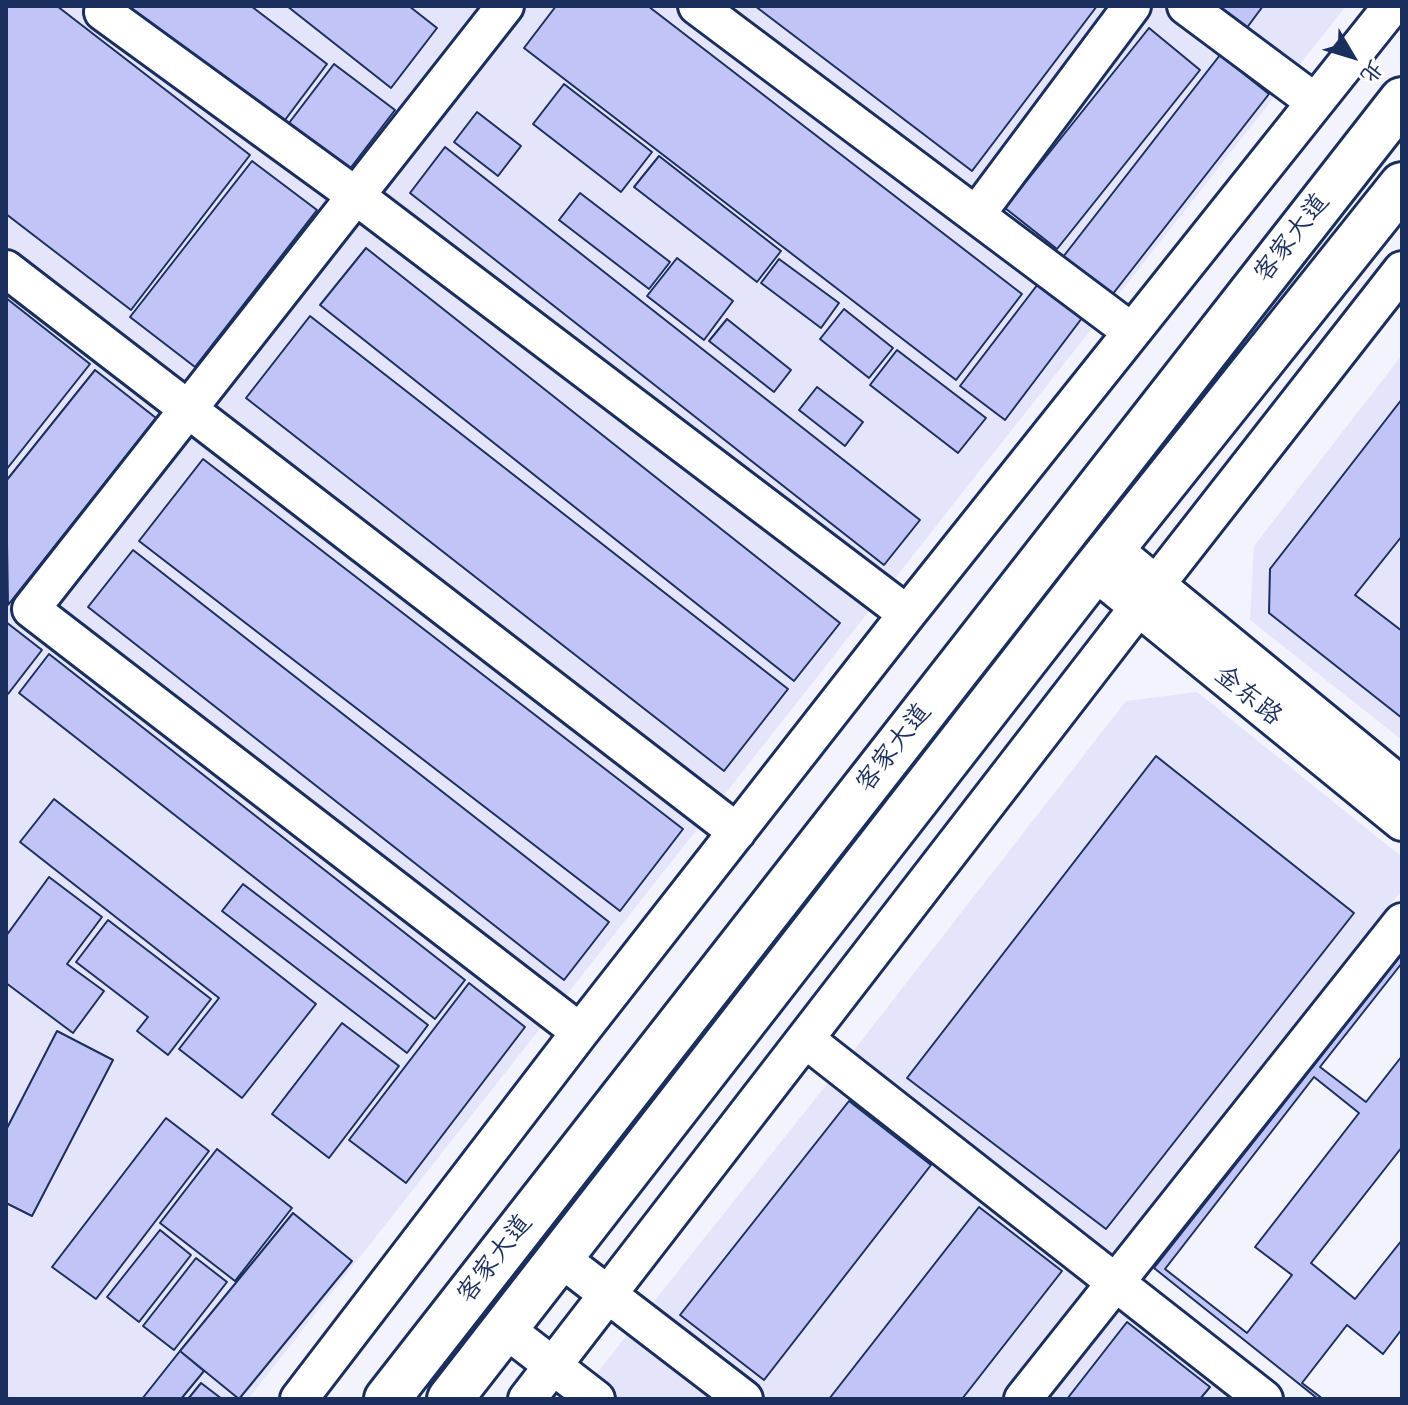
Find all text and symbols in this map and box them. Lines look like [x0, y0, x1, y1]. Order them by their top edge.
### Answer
north arrow [1312, 16, 1392, 96]
text: 北 [1353, 53, 1389, 88]
street label: 客家大道 [1249, 188, 1337, 290]
street label: 金东路 [1207, 660, 1287, 734]
street label: 客家大道 [851, 698, 939, 800]
street label: 客家大道 [452, 1209, 540, 1311]

